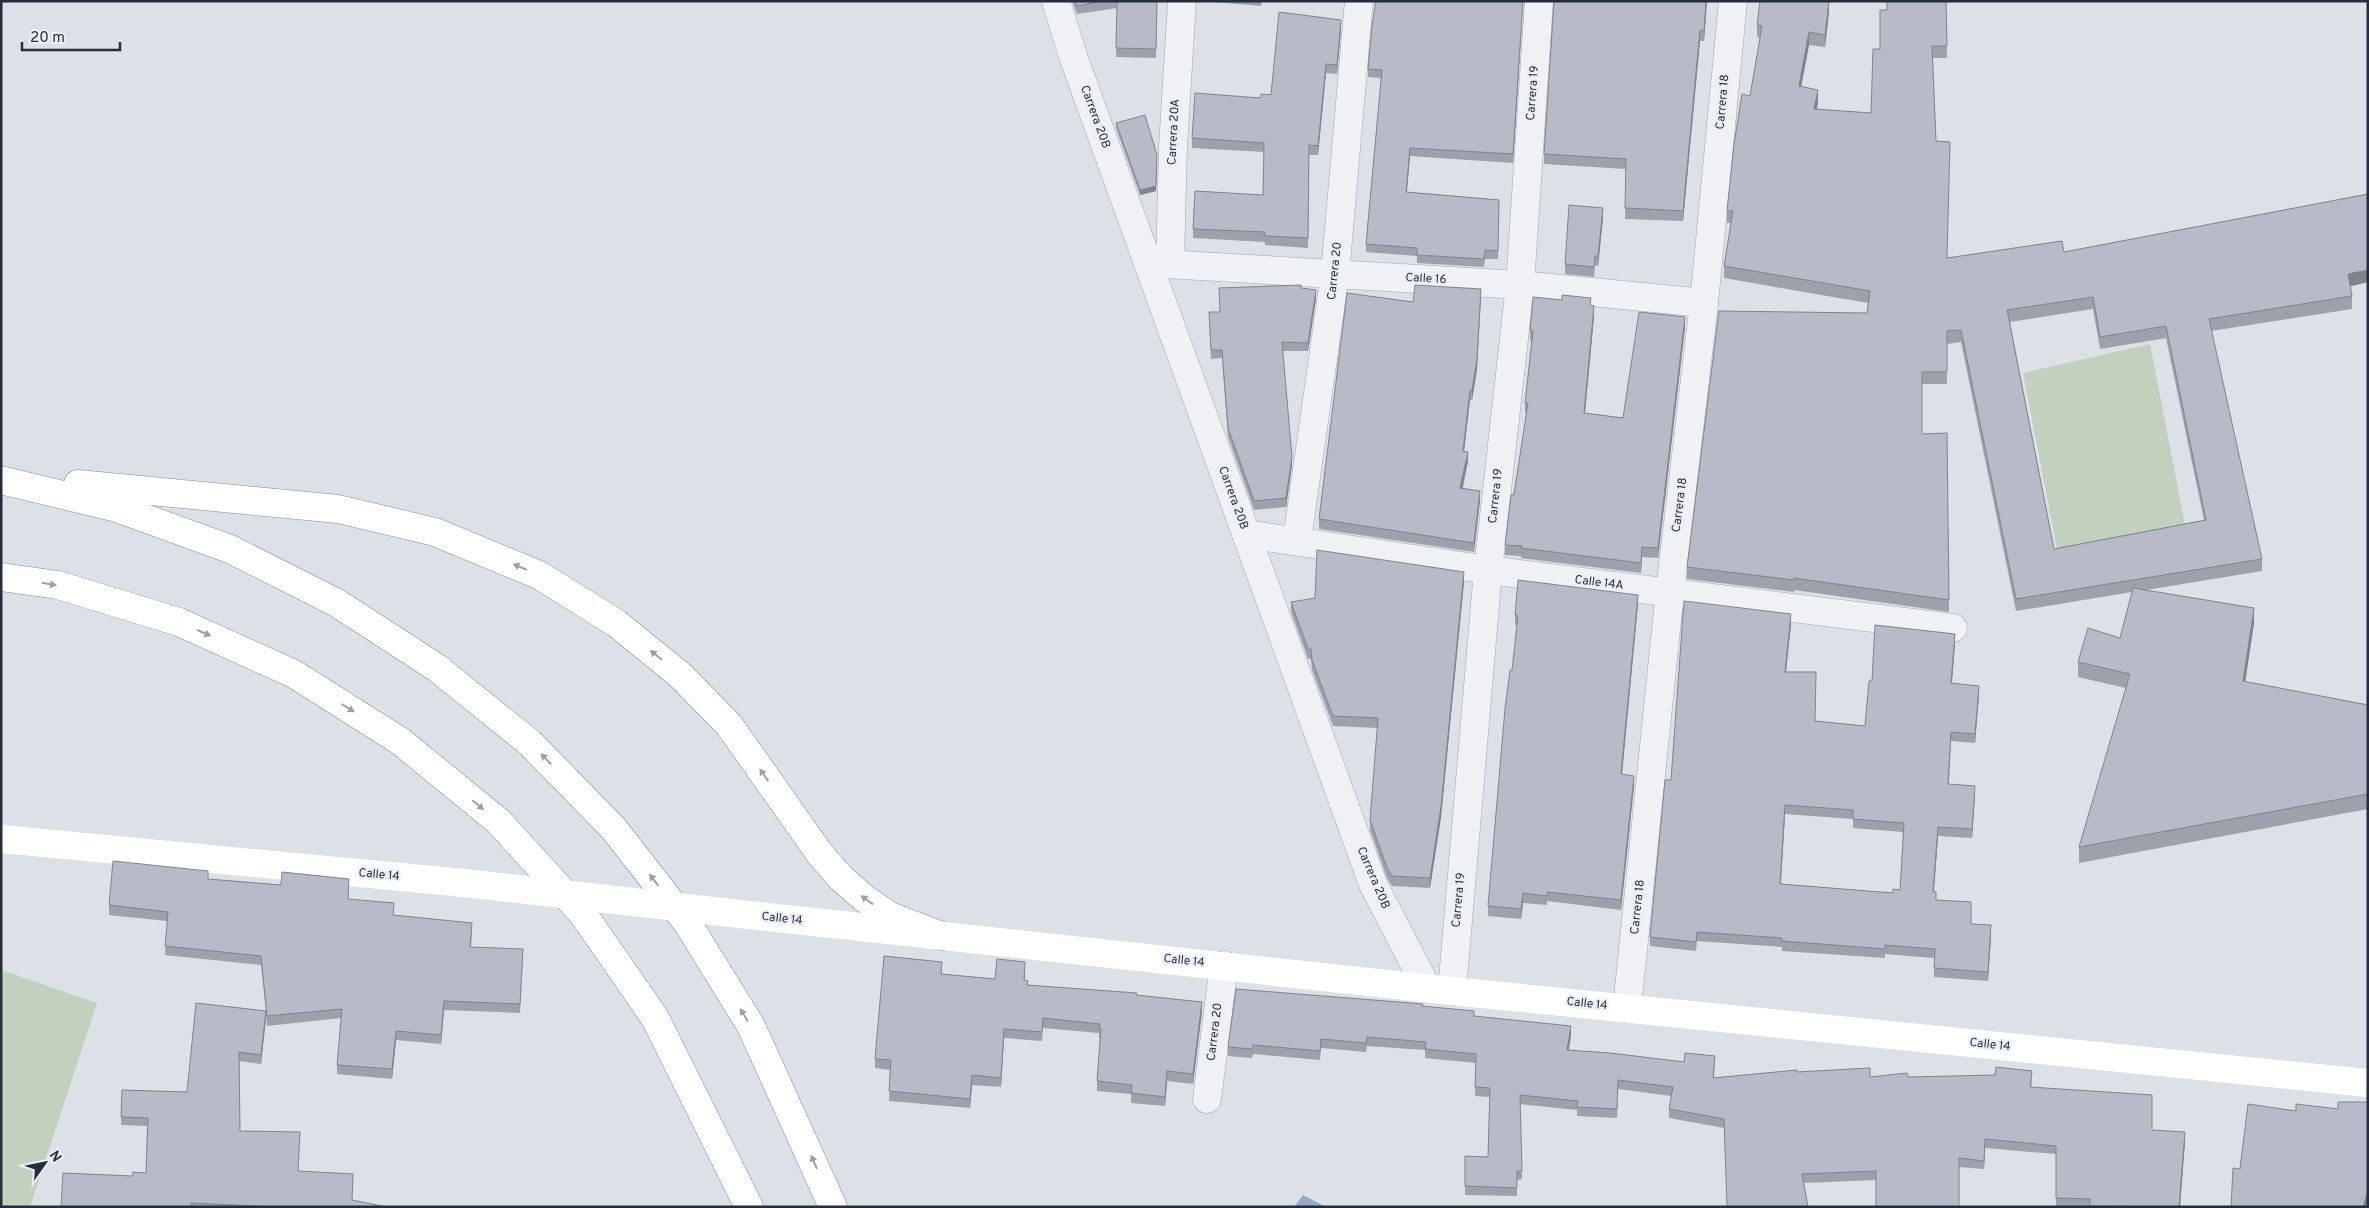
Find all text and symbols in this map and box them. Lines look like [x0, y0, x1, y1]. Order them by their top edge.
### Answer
scale bar [22, 20, 120, 52]
text: 20 m [30, 29, 65, 48]
street label: Carrera 19 [1523, 65, 1543, 121]
street label: Carrera 18 [1713, 74, 1733, 130]
street label: Carrera 20B [1076, 83, 1114, 151]
street label: Carrera 20A [1164, 99, 1184, 165]
street label: Carrera 20 [1324, 241, 1346, 301]
street label: Calle 16 [1405, 270, 1447, 288]
street label: Carrera 20B [1214, 464, 1252, 532]
street label: Carrera 19 [1485, 468, 1507, 524]
street label: Carrera 18 [1669, 477, 1691, 533]
one-way arrow [513, 563, 527, 571]
street label: Calle 14A [1574, 572, 1624, 594]
one-way arrow [42, 580, 58, 588]
one-way arrow [197, 629, 211, 637]
one-way arrow [649, 650, 662, 661]
one-way arrow [341, 703, 355, 712]
one-way arrow [540, 754, 552, 766]
one-way arrow [759, 768, 769, 782]
one-way arrow [471, 799, 484, 810]
street label: Carrera 20B [1353, 844, 1393, 912]
street label: Calle 14 [358, 865, 400, 885]
street label: Carrera 19 [1449, 872, 1469, 928]
one-way arrow [649, 873, 659, 887]
street label: Carrera 18 [1627, 879, 1649, 935]
one-way arrow [860, 895, 874, 905]
street label: Calle 14 [761, 909, 803, 929]
street label: Calle 14 [1163, 951, 1205, 971]
street label: Calle 14 [1566, 994, 1608, 1014]
street label: Carrera 20 [1204, 1002, 1226, 1062]
one-way arrow [740, 1009, 749, 1022]
street label: Calle 14 [1969, 1035, 2011, 1055]
north arrow [20, 1138, 70, 1188]
text: N [45, 1148, 65, 1166]
one-way arrow [809, 1155, 817, 1169]

